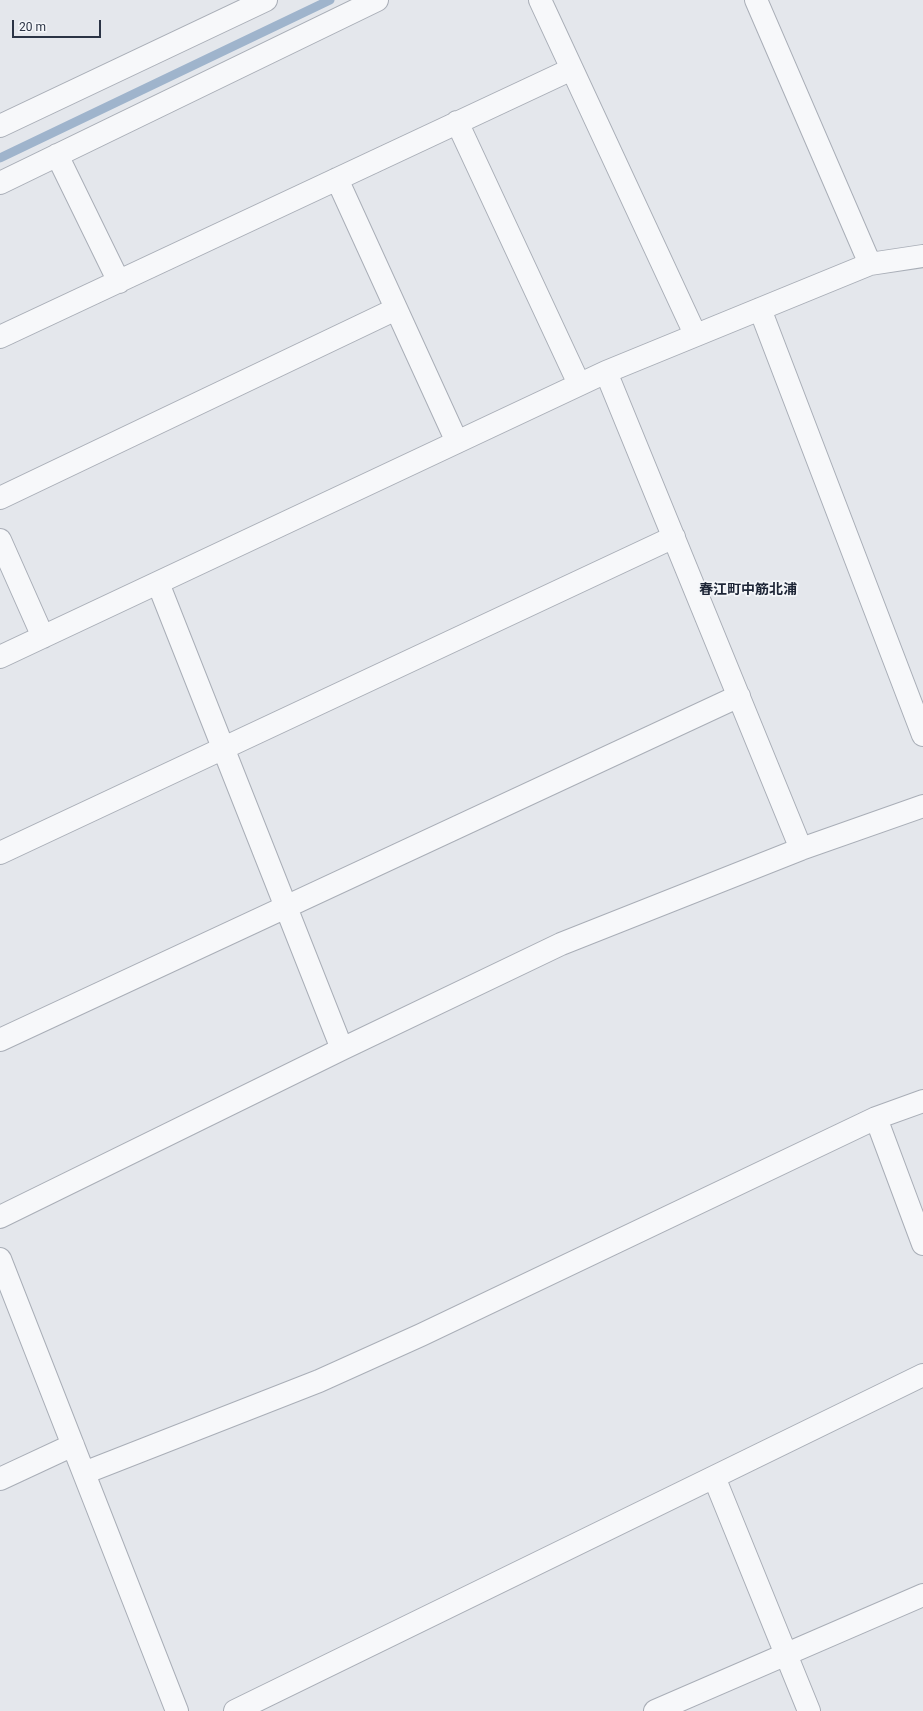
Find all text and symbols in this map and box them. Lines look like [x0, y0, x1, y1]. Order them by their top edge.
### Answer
scale bar [14, 12, 103, 38]
text: 20 m [19, 20, 46, 34]
district label: 春江町中筋北浦 [699, 582, 797, 598]

